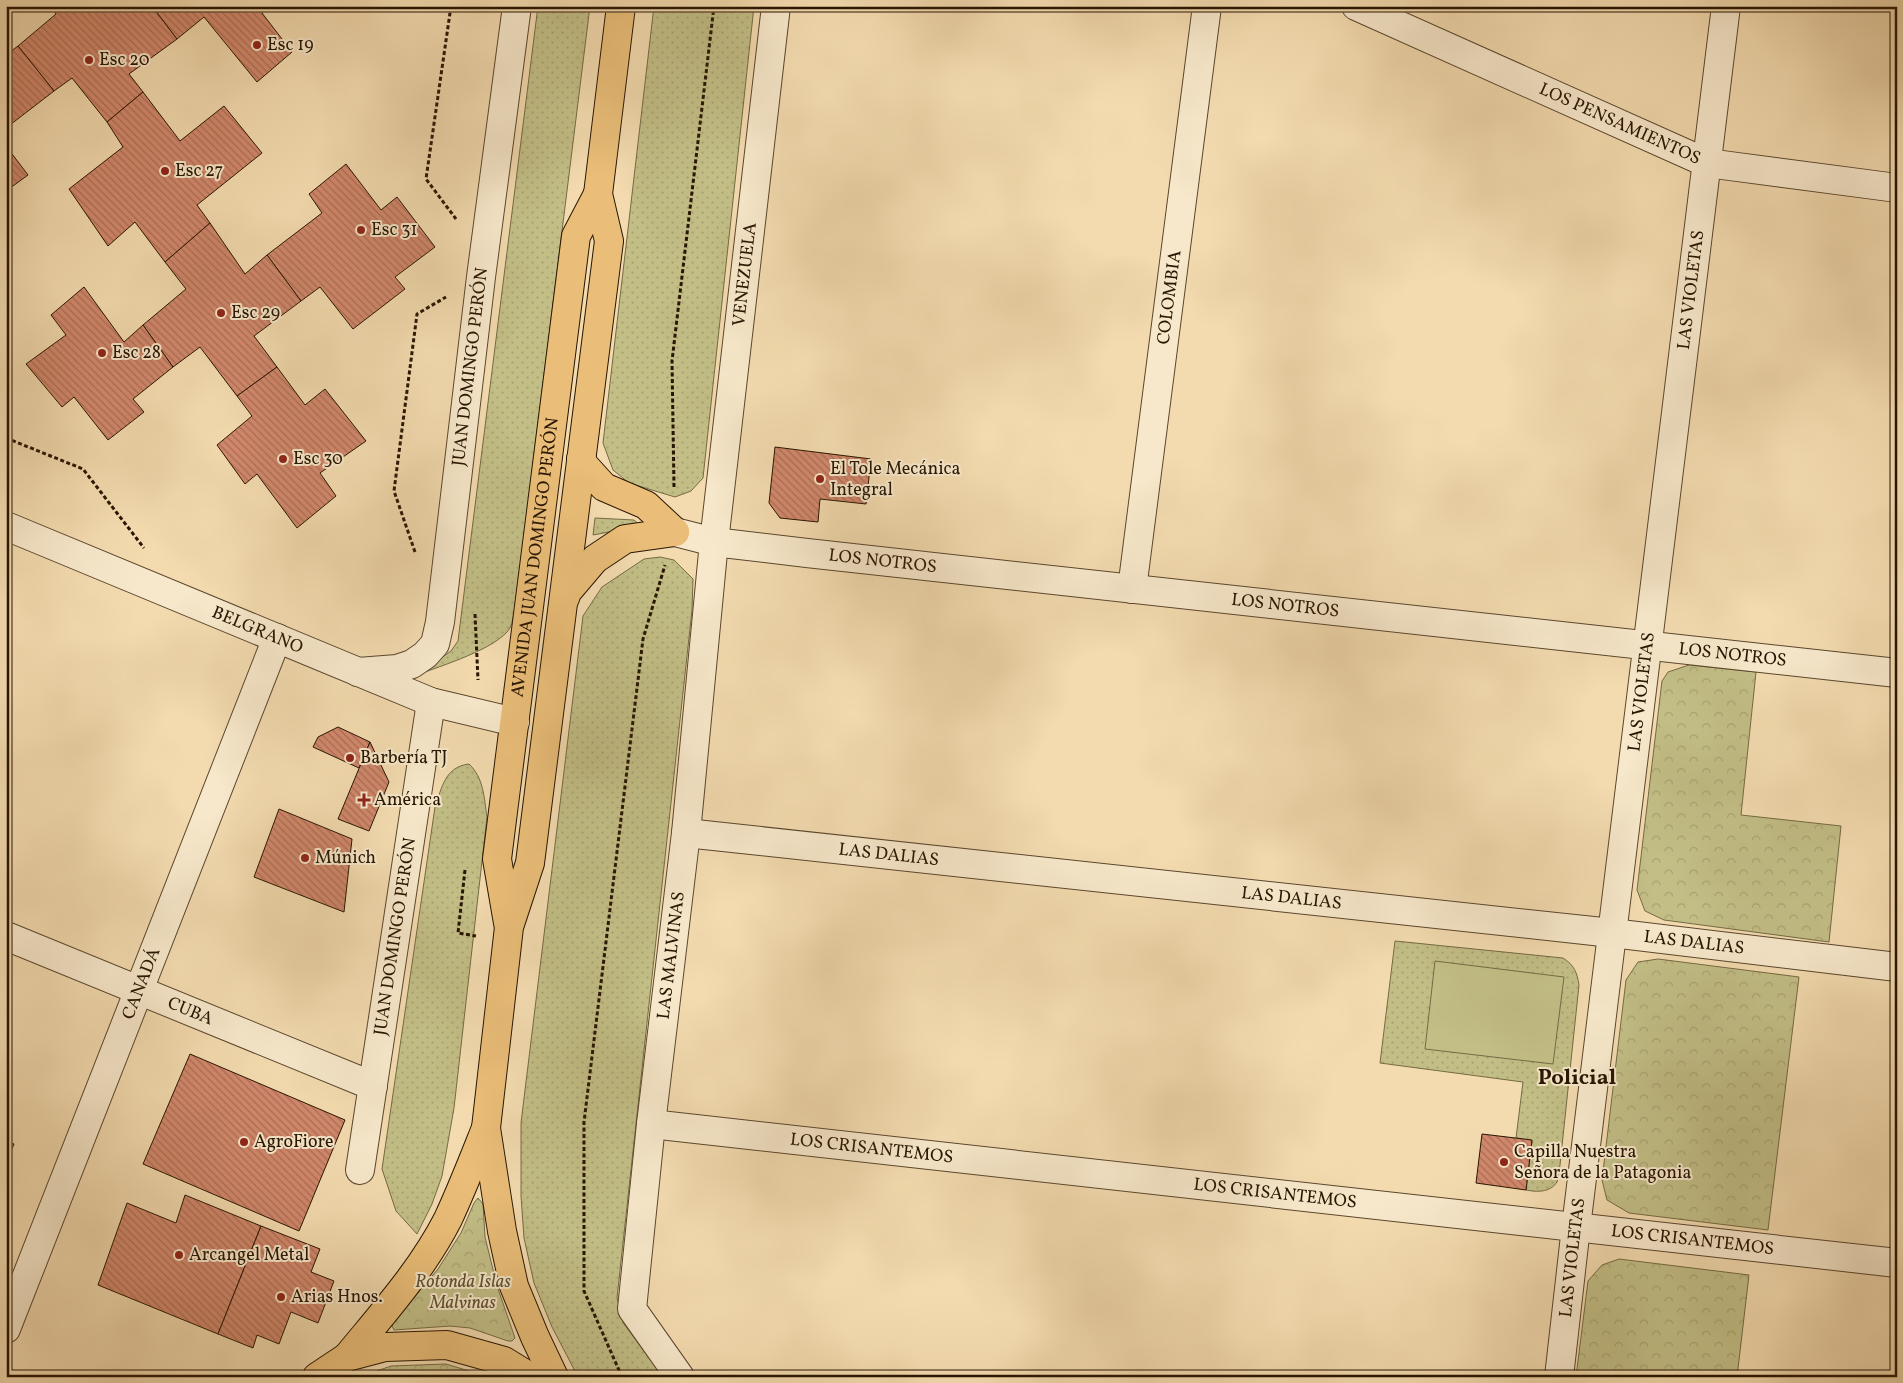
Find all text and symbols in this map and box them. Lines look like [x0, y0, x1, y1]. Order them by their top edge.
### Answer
place label: Esc 19 [267, 33, 314, 58]
marker: Esc 19 [251, 39, 263, 51]
place label: Esc 20 [99, 48, 150, 73]
marker: Esc 20 [83, 54, 95, 66]
street label: LOS PENSAMIENTOS [1535, 77, 1705, 171]
place label: Esc 27 [175, 159, 223, 184]
marker: Esc 27 [159, 165, 171, 177]
place label: Esc 31 [371, 218, 417, 243]
street label: VENEZUELA [727, 221, 763, 328]
marker: Esc 31 [355, 224, 367, 236]
street label: LAS VIOLETAS [1671, 229, 1711, 351]
street label: COLOMBIA [1151, 248, 1188, 346]
street label: JUAN DOMINGO PERÓN [446, 266, 495, 468]
place label: Esc 29 [231, 301, 280, 326]
marker: Esc 29 [215, 307, 227, 319]
place label: Esc 28 [112, 341, 161, 366]
marker: Esc 28 [96, 347, 108, 359]
street label: AVENIDA JUAN DOMINGO PERÓN [505, 416, 565, 699]
place label: Esc 30 [293, 447, 343, 472]
marker: Esc 30 [277, 453, 289, 465]
place label: El Tole Mecánica Integral [830, 457, 961, 503]
marker: El Tole Mecánica Integral [814, 473, 826, 485]
street label: LOS NOTROS [827, 543, 938, 580]
street label: LOS NOTROS [1230, 587, 1341, 624]
street label: BELGRANO [208, 600, 307, 660]
street label: LAS VIOLETAS [1622, 631, 1661, 753]
street label: LOS NOTROS [1677, 637, 1788, 673]
place label: Barbería TJ [360, 746, 448, 771]
marker: Barbería TJ [344, 752, 356, 764]
place label: América [374, 788, 441, 813]
marker: América [358, 794, 370, 806]
street label: JUAN DOMINGO PERÓN [368, 836, 423, 1037]
street label: LAS DALIAS [837, 837, 940, 873]
place label: Múnich [315, 846, 376, 871]
marker: Múnich [299, 852, 311, 864]
street label: LAS DALIAS [1240, 881, 1343, 916]
street label: LAS MALVINAS [651, 890, 691, 1021]
street label: LAS DALIAS [1642, 924, 1746, 961]
street label: CANADÁ [116, 944, 167, 1023]
street label: CUBA [164, 991, 217, 1032]
district label: Policial [1538, 1063, 1616, 1094]
street label: LOS CRISANTEMOS [789, 1127, 955, 1170]
place label: AgroFiore [254, 1130, 334, 1155]
marker: AgroFiore [238, 1136, 250, 1148]
place label: Capilla Nuestra Señora de la Patagonia [1514, 1140, 1691, 1186]
marker: Capilla Nuestra Señora de la Patagonia [1498, 1156, 1510, 1168]
street label: LOS CRISANTEMOS [1192, 1172, 1358, 1215]
street label: LAS VIOLETAS [1553, 1197, 1592, 1319]
street label: LOS CRISANTEMOS [1610, 1219, 1775, 1262]
place label: Arcangel Metal [189, 1243, 309, 1268]
marker: Arcangel Metal [173, 1249, 185, 1261]
park label: Rotonda Islas Malvinas [415, 1270, 511, 1316]
place label: Arias Hnos. [291, 1285, 383, 1310]
marker: Arias Hnos. [275, 1291, 287, 1303]

